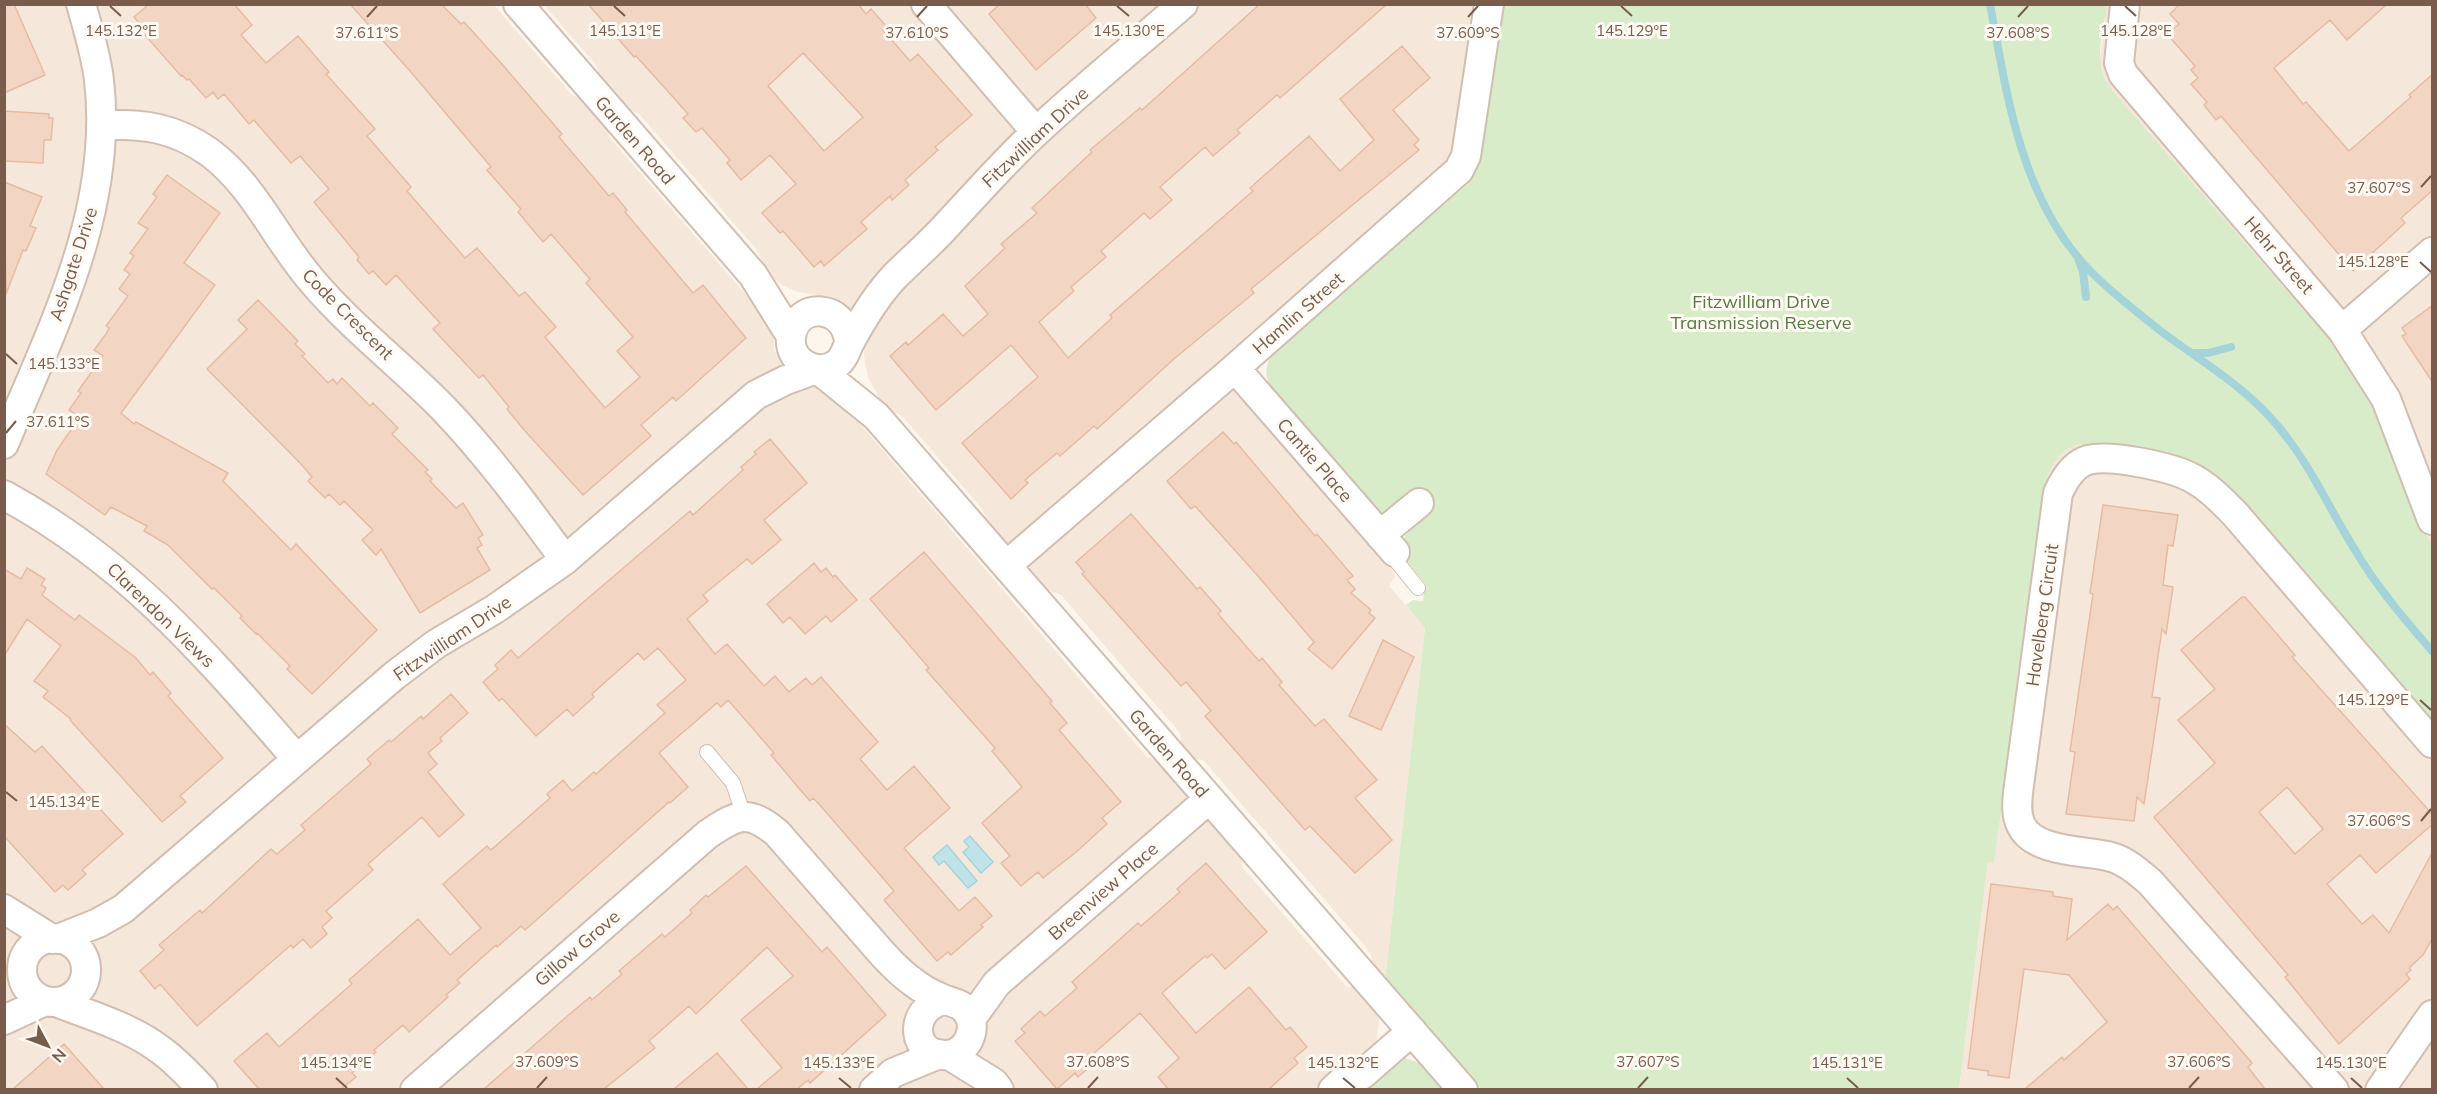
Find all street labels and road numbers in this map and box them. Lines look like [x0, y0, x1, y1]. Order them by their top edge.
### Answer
street label: Fitzwilliam Drive [977, 82, 1093, 192]
street label: Garden Road [590, 91, 680, 189]
street label: Ashgate Drive [44, 204, 102, 324]
street label: Hehr Street [2239, 212, 2319, 298]
street label: Code Crescent [297, 263, 399, 365]
street label: Hamlin Street [1247, 267, 1349, 359]
street label: Cantie Place [1272, 413, 1358, 507]
street label: Havelberg Circuit [2021, 542, 2063, 688]
street label: Clarendon Views [102, 558, 220, 672]
street label: Fitzwilliam Drive [389, 590, 515, 686]
street label: Garden Road [1124, 704, 1214, 802]
street label: Breenview Place [1043, 837, 1163, 945]
street label: Gillow Grove [530, 905, 624, 991]

